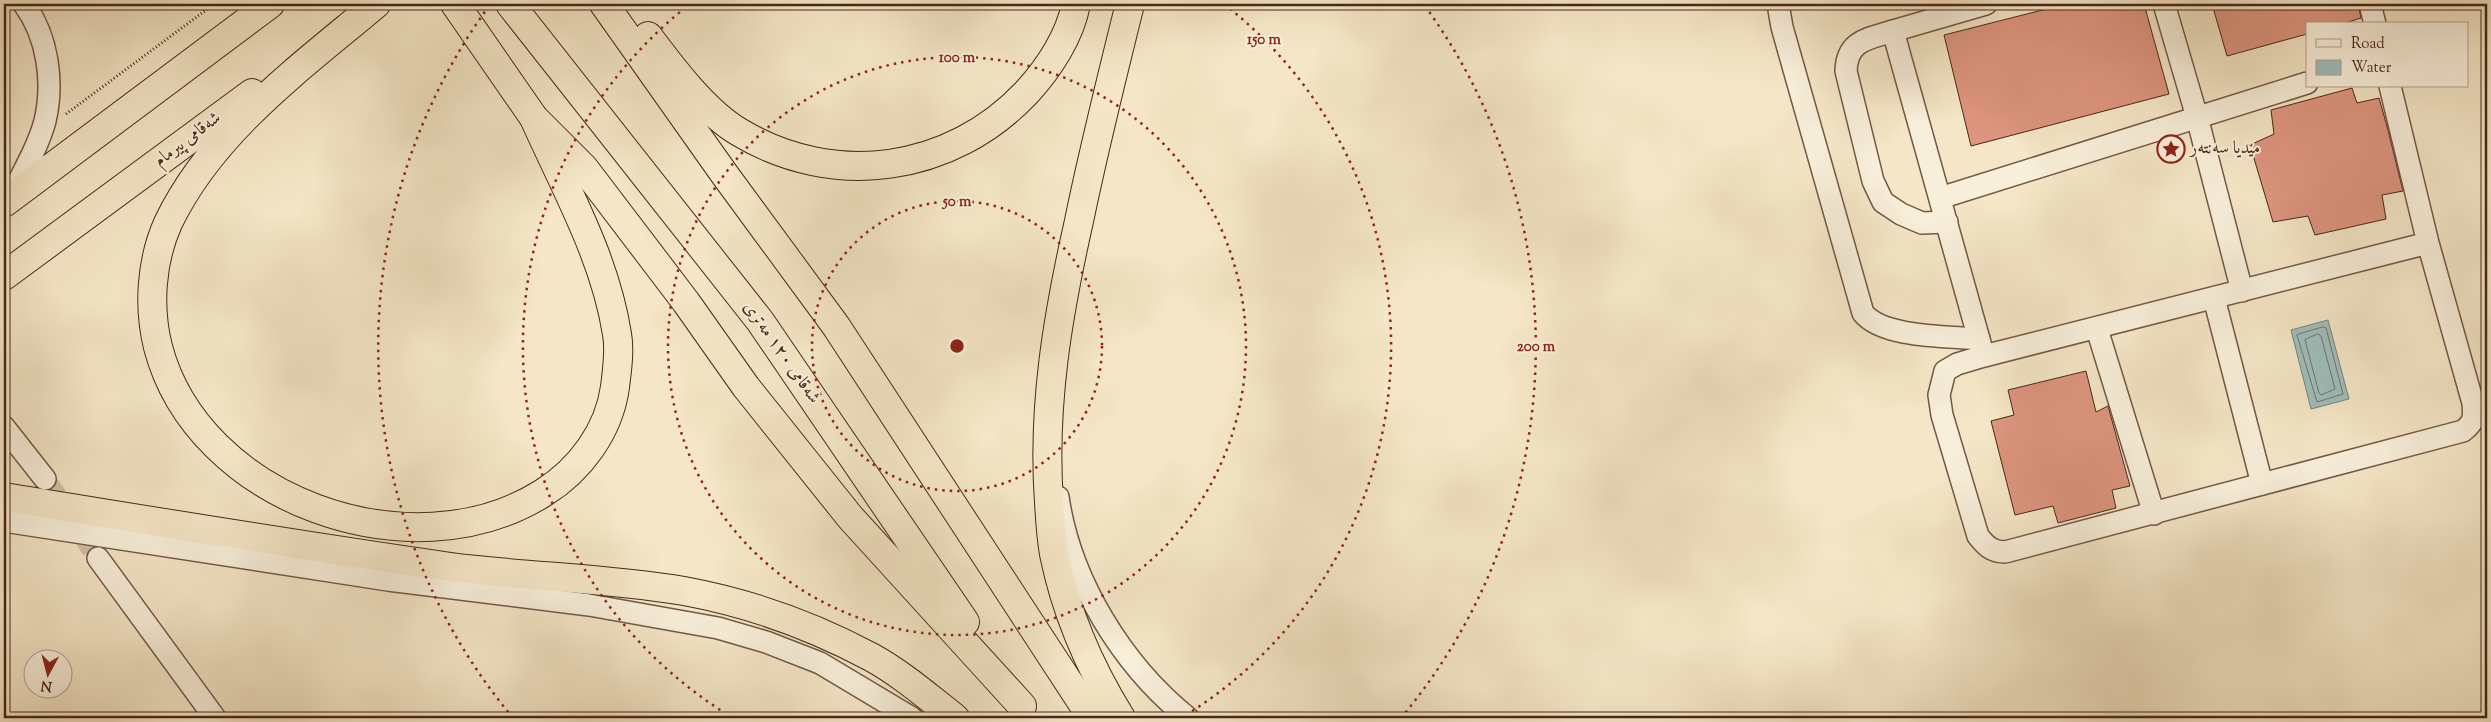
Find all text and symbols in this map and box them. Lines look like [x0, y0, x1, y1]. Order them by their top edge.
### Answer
legend [2306, 22, 2468, 88]
text: 150 m [1247, 30, 1281, 51]
text: Road [2351, 34, 2385, 55]
text: 100 m [939, 48, 976, 69]
text: Water [2351, 58, 2392, 79]
street label: شەقامی پیرمام [149, 106, 228, 175]
place icon: مێدیا سەنتەر [2156, 134, 2186, 164]
place label: مێدیا سەنتەر [2188, 136, 2260, 162]
text: 50 m [942, 192, 972, 213]
street label: شەقامی ١٢٠ مەتری [736, 296, 826, 410]
centre of rings [948, 337, 966, 355]
text: 200 m [1517, 337, 1556, 358]
north arrow [22, 650, 72, 700]
text: N [40, 674, 53, 696]

